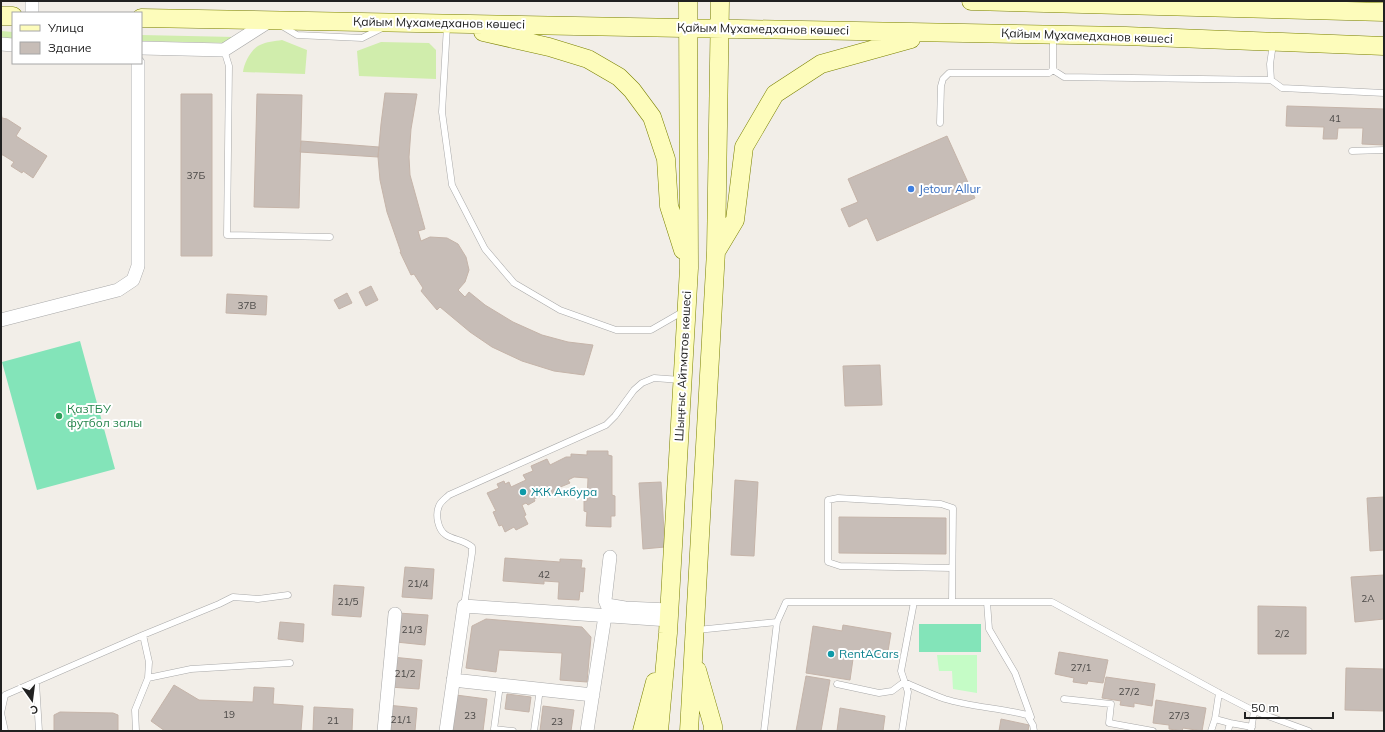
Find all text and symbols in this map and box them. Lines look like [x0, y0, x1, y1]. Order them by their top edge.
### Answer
legend [12, 12, 142, 64]
street label: Қайым Мұхамедханов көшесі [353, 14, 525, 31]
text: Улица [47, 20, 84, 35]
street label: Қайым Мұхамедханов көшесі [677, 20, 849, 37]
street label: Қайым Мұхамедханов көшесі [1001, 25, 1173, 46]
text: Здание [48, 40, 92, 55]
house number: 41 [1329, 112, 1341, 125]
house number: 37Б [187, 169, 206, 182]
place label: Jetour Allur [919, 181, 981, 196]
marker: Jetour Allur [906, 184, 916, 194]
street label: Шыңғыс Айтматов көшесі [671, 290, 694, 442]
house number: 37В [238, 299, 257, 312]
place label: ҚазТБУ футбол залы [67, 401, 142, 430]
marker: ҚазТБУ футбол залы [54, 411, 64, 421]
place label: ЖК Акбура [531, 484, 597, 499]
marker: ЖК Акбура [518, 487, 528, 497]
house number: 42 [538, 568, 550, 581]
house number: 21/4 [408, 577, 428, 590]
house number: 2А [1361, 592, 1375, 605]
house number: 21/5 [338, 595, 358, 608]
house number: 21/3 [402, 623, 422, 636]
house number: 2/2 [1275, 627, 1289, 640]
place label: RentACars [839, 646, 899, 661]
marker: RentACars [826, 649, 836, 659]
house number: 27/1 [1071, 661, 1091, 674]
house number: 21/2 [395, 667, 415, 680]
north arrow [12, 680, 52, 720]
house number: 27/2 [1119, 685, 1139, 698]
scale bar [1245, 694, 1333, 720]
text: 50 m [1251, 700, 1279, 715]
text: С [29, 702, 40, 718]
house number: 19 [223, 708, 235, 721]
house number: 23 [464, 709, 476, 722]
house number: 27/3 [1169, 709, 1189, 722]
house number: 21/1 [391, 713, 411, 726]
house number: 21 [327, 714, 339, 727]
house number: 23 [551, 715, 563, 728]

